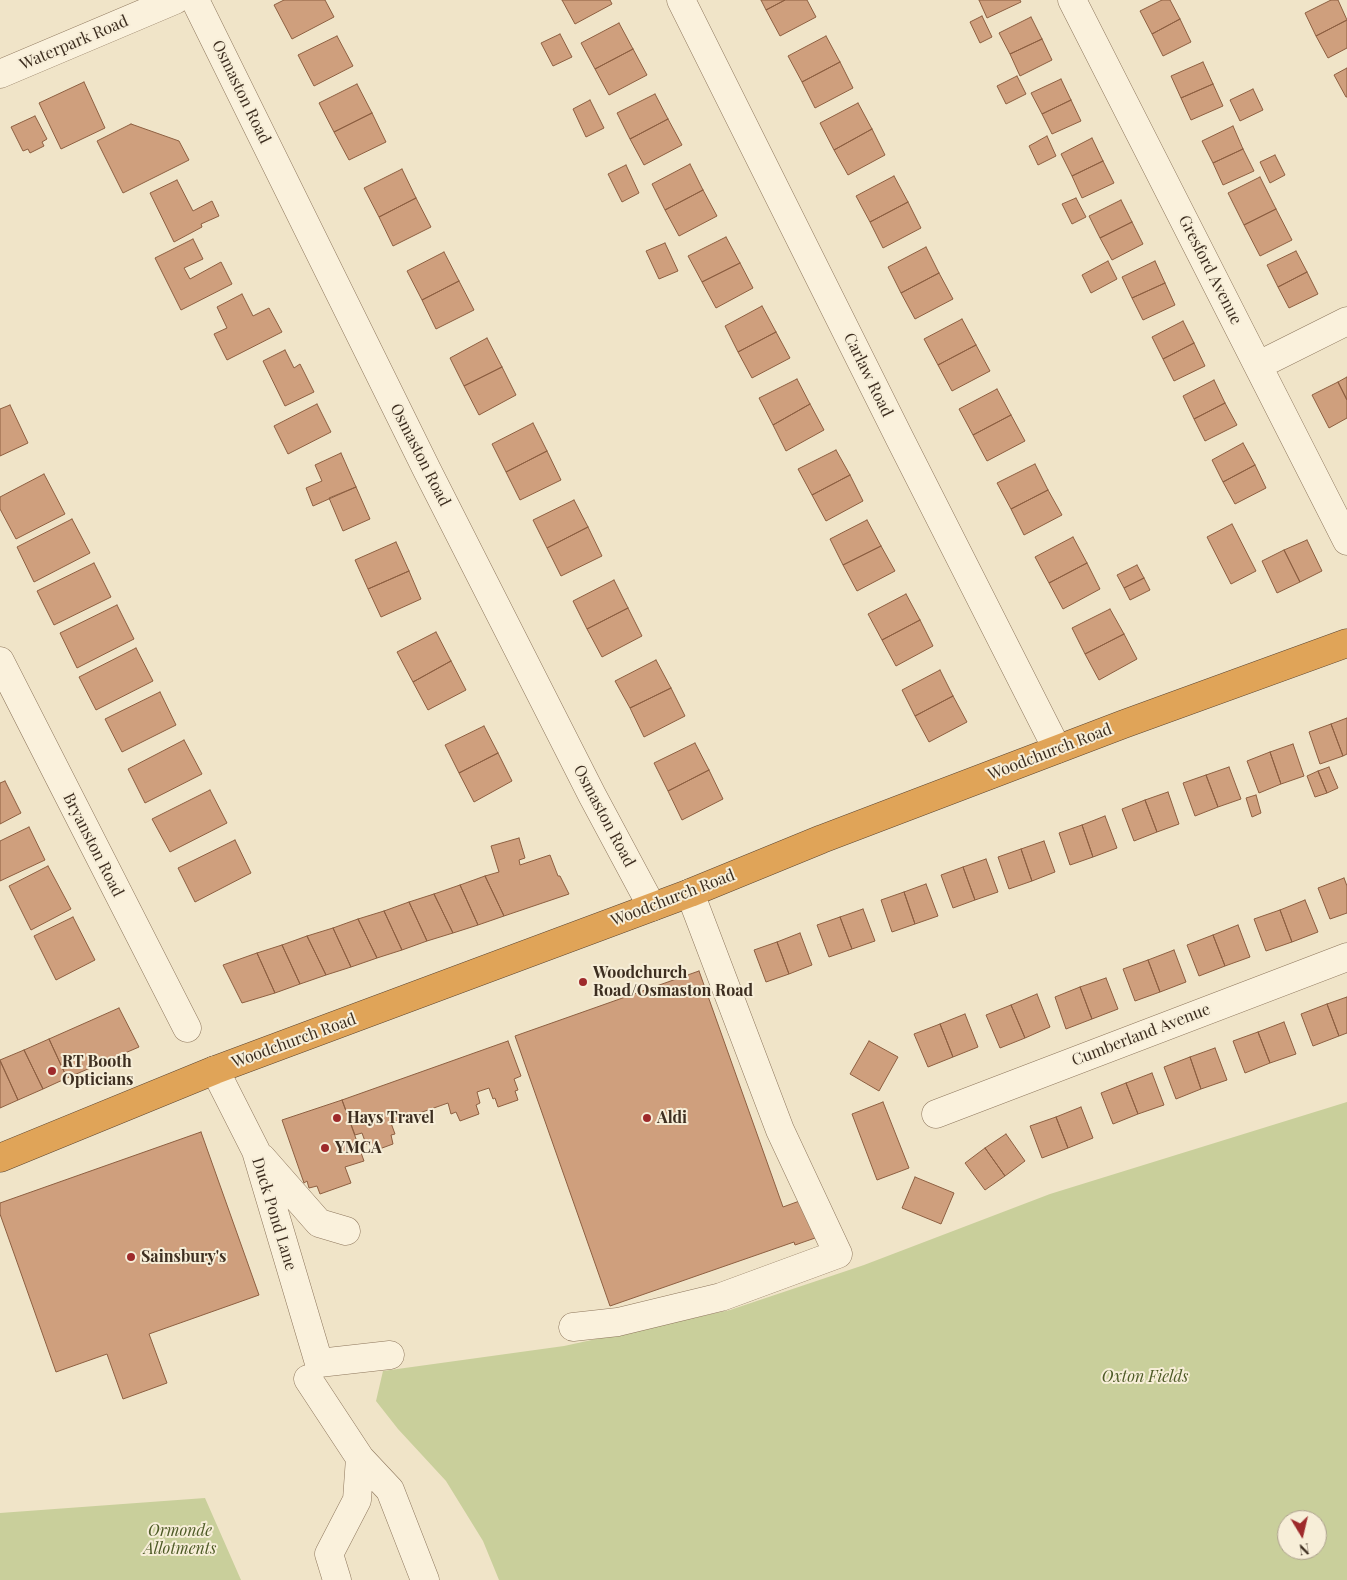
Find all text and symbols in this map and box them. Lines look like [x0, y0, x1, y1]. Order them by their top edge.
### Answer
street label: Waterpark Road [17, 12, 131, 74]
street label: Osmaston Road [208, 37, 274, 147]
street label: Gresford Avenue [1174, 212, 1246, 328]
street label: Carlaw Road [839, 330, 897, 420]
street label: Osmaston Road [386, 400, 454, 510]
street label: Woodchurch Road [985, 720, 1115, 784]
street label: Osmaston Road [569, 762, 639, 870]
street label: Bryanston Road [59, 790, 127, 900]
street label: Woodchurch Road [608, 866, 738, 930]
place label: Woodchurch Road/Osmaston Road [593, 963, 753, 1001]
marker: Woodchurch Road/Osmaston Road [577, 976, 589, 988]
street label: Cumberland Avenue [1069, 1000, 1213, 1070]
street label: Woodchurch Road [229, 1010, 359, 1072]
place label: RT Booth Opticians [62, 1052, 133, 1090]
marker: RT Booth Opticians [46, 1065, 58, 1077]
place label: Hays Travel [347, 1108, 434, 1128]
place label: Aldi [657, 1108, 687, 1128]
marker: Hays Travel [331, 1112, 343, 1124]
marker: Aldi [641, 1112, 653, 1124]
place label: YMCA [335, 1138, 382, 1158]
marker: YMCA [319, 1142, 331, 1154]
street label: Duck Pond Lane [248, 1155, 300, 1273]
place label: Sainsbury's [141, 1247, 226, 1267]
marker: Sainsbury's [125, 1251, 137, 1263]
park label: Oxton Fields [1102, 1367, 1188, 1387]
north arrow [1277, 1510, 1327, 1560]
park label: Ormonde Allotments [144, 1521, 216, 1559]
text: N [1298, 1539, 1311, 1559]

